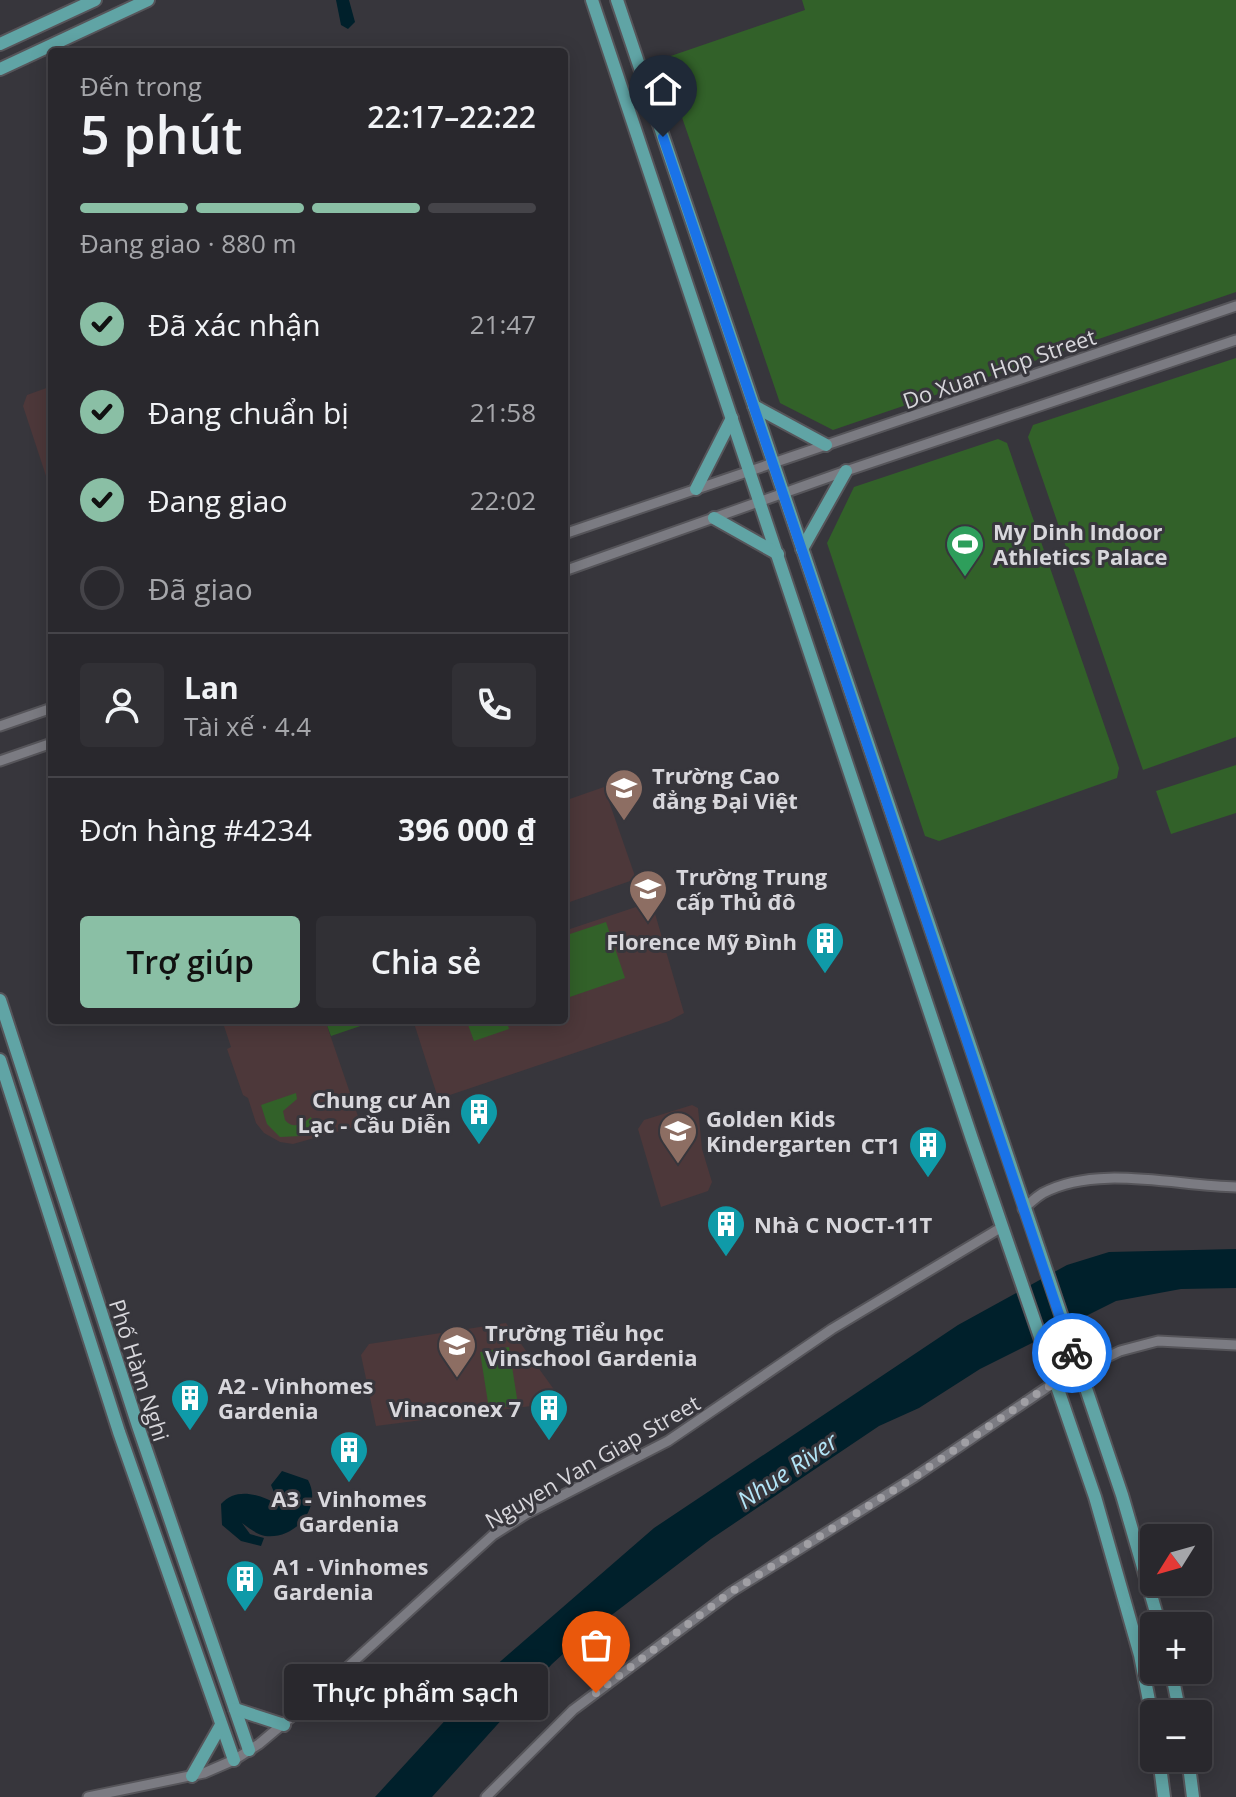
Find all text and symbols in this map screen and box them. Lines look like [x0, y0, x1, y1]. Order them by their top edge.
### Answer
pin [629, 55, 697, 137]
icon: home [641, 67, 685, 111]
text: Đến trong [80, 68, 202, 104]
text: 22:17–22:22 [367, 96, 536, 137]
text: 5 phút [80, 98, 242, 169]
text: Đang giao · 880 m [80, 225, 297, 261]
icon: check [80, 302, 124, 346]
text: Đã xác nhận [148, 304, 321, 345]
text: 21:47 [470, 306, 536, 342]
street label: Do Xuan Hop Street [898, 321, 1100, 415]
icon: check [80, 390, 124, 434]
text: Đang chuẩn bị [148, 392, 349, 433]
text: 21:58 [470, 394, 536, 430]
icon: check [80, 478, 124, 522]
text: Đang giao [148, 480, 288, 521]
text: 22:02 [470, 482, 536, 518]
place label: My Dinh Indoor Athletics Palace [993, 516, 1168, 571]
sports icon: My Dinh Indoor Athletics Palace [944, 523, 986, 578]
text: Đã giao [148, 568, 253, 609]
button: person [80, 663, 164, 747]
button: phone [452, 663, 536, 747]
text: Lan [184, 667, 239, 708]
text: Tài xế · 4.4 [184, 708, 311, 744]
place label: Trường Cao đẳng Đại Việt [652, 760, 798, 815]
school or university icon: Trường Cao đẳng Đại Việt [603, 767, 645, 822]
text: Đơn hàng #4234 [80, 809, 312, 850]
text: 396 000 ₫ [398, 809, 536, 850]
place label: Trường Trung cấp Thủ đô [676, 861, 828, 916]
school or university icon: Trường Trung cấp Thủ đô [627, 868, 669, 923]
button: Trợ giúp [80, 916, 300, 1008]
button: Chia sẻ [316, 916, 536, 1008]
building icon: Florence Mỹ Đình [804, 920, 846, 975]
place label: Florence Mỹ Đình [606, 926, 797, 956]
place label: Chung cư An Lạc - Cầu Diễn [298, 1084, 451, 1139]
building icon: Chung cư An Lạc - Cầu Diễn [458, 1091, 500, 1146]
place label: Golden Kids Kindergarten [706, 1103, 851, 1158]
school or university icon: Golden Kids Kindergarten [657, 1110, 699, 1165]
building icon: CT1 [907, 1124, 949, 1179]
place label: CT1 [861, 1130, 900, 1160]
building icon: Nhà C NOCT-11T [705, 1203, 747, 1258]
place label: Nhà C NOCT-11T [754, 1209, 932, 1239]
street label: Phố Hàm Nghi [103, 1295, 177, 1445]
courier [1032, 1313, 1112, 1393]
place label: Trường Tiểu học Vinschool Gardenia [485, 1317, 697, 1372]
school or university icon: Trường Tiểu học Vinschool Gardenia [436, 1324, 478, 1379]
icon: bike [1050, 1331, 1094, 1375]
place label: A2 - Vinhomes Gardenia [218, 1370, 373, 1425]
building icon: A2 - Vinhomes Gardenia [169, 1377, 211, 1432]
street label: Nguyen Van Giap Street [479, 1387, 705, 1535]
building icon: Vinaconex 7 [528, 1387, 570, 1442]
place label: Vinaconex 7 [389, 1393, 521, 1423]
water label: Nhue River [730, 1423, 845, 1516]
building icon: A3 - Vinhomes Gardenia [328, 1429, 370, 1484]
place label: A3 - Vinhomes Gardenia [271, 1483, 427, 1538]
north arrow [1140, 1524, 1212, 1596]
map controls [1140, 1524, 1212, 1772]
place label: A1 - Vinhomes Gardenia [273, 1551, 428, 1606]
building icon: A1 - Vinhomes Gardenia [224, 1558, 266, 1613]
pin [562, 1611, 630, 1693]
button: + [1140, 1612, 1212, 1684]
icon: bag [574, 1623, 618, 1667]
callout: Thực phẩm sạch [284, 1665, 548, 1721]
text: Thực phẩm sạch [313, 1674, 519, 1710]
button: − [1140, 1700, 1212, 1772]

